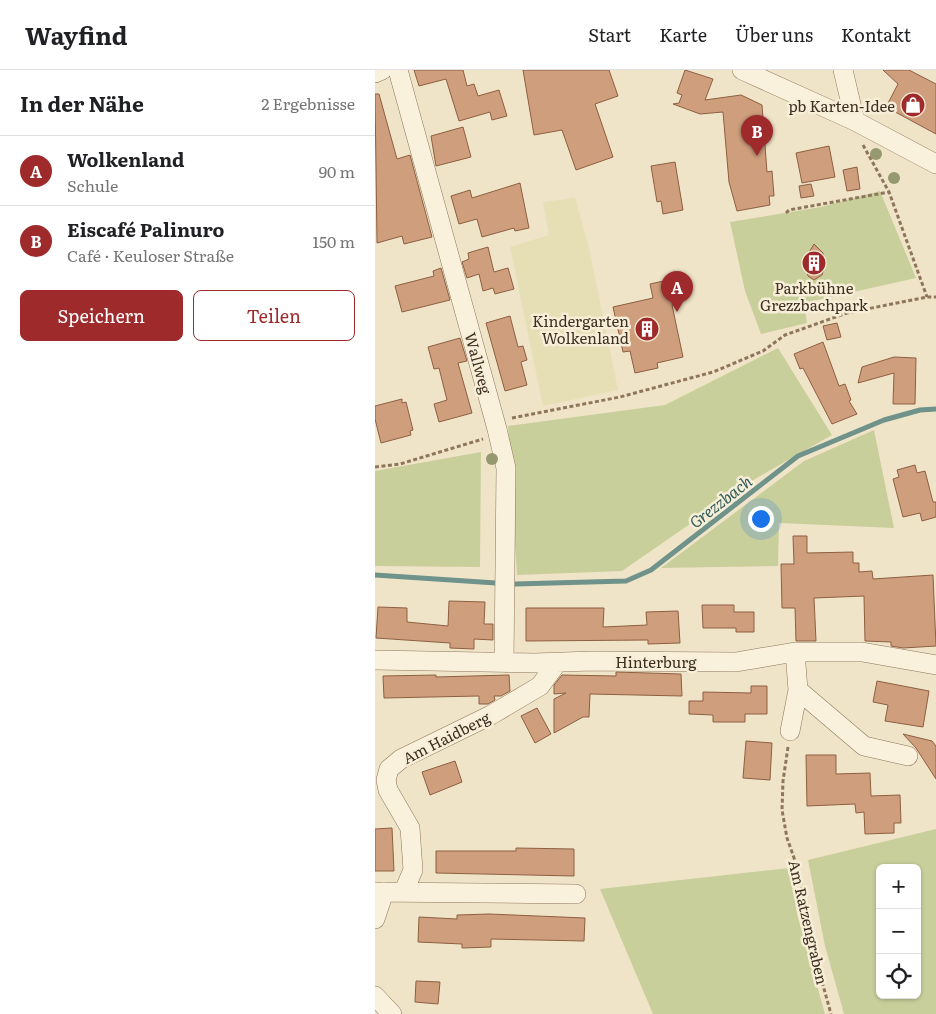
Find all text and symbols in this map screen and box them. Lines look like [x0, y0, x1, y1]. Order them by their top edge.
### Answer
text: Wayfind [25, 17, 128, 52]
text: Start [588, 21, 631, 48]
text: Karte [659, 21, 707, 48]
text: Über uns [735, 21, 813, 48]
text: Kontakt [841, 21, 911, 48]
text: In der Nähe [20, 87, 144, 118]
text: 2 Ergebnisse [261, 91, 355, 115]
shop icon: pb Karten-Idee [900, 92, 926, 118]
place label: pb Karten-Idee [789, 94, 895, 117]
pin: B [741, 115, 773, 156]
text: Wolkenland [67, 145, 185, 173]
text: A [30, 159, 42, 183]
text: 90 m [319, 159, 355, 183]
text: Schule [67, 173, 118, 197]
text: Eiscafé Palinuro [67, 215, 224, 243]
text: B [30, 229, 42, 253]
text: 150 m [312, 229, 355, 253]
text: Café · Keuloser Straße [67, 243, 234, 267]
building icon: Parkbühne Grezzbachpark [801, 250, 827, 276]
pin: A [661, 271, 693, 312]
place label: Parkbühne Grezzbachpark [760, 276, 869, 316]
button: Speichern [20, 290, 183, 341]
button: Teilen [193, 290, 355, 341]
place label: Kindergarten Wolkenland [532, 309, 629, 349]
building icon: Kindergarten Wolkenland [634, 316, 660, 342]
street label: Wallweg [460, 330, 498, 397]
water label: Grezzbach [683, 468, 757, 533]
your location [748, 506, 774, 532]
street label: Hinterburg [615, 650, 697, 673]
street label: Am Haidberg [398, 705, 494, 769]
street label: Am Ratzengraben [783, 857, 835, 987]
map controls [876, 864, 921, 999]
button: + [876, 864, 921, 909]
button: − [876, 909, 921, 954]
button: locate [876, 954, 921, 999]

